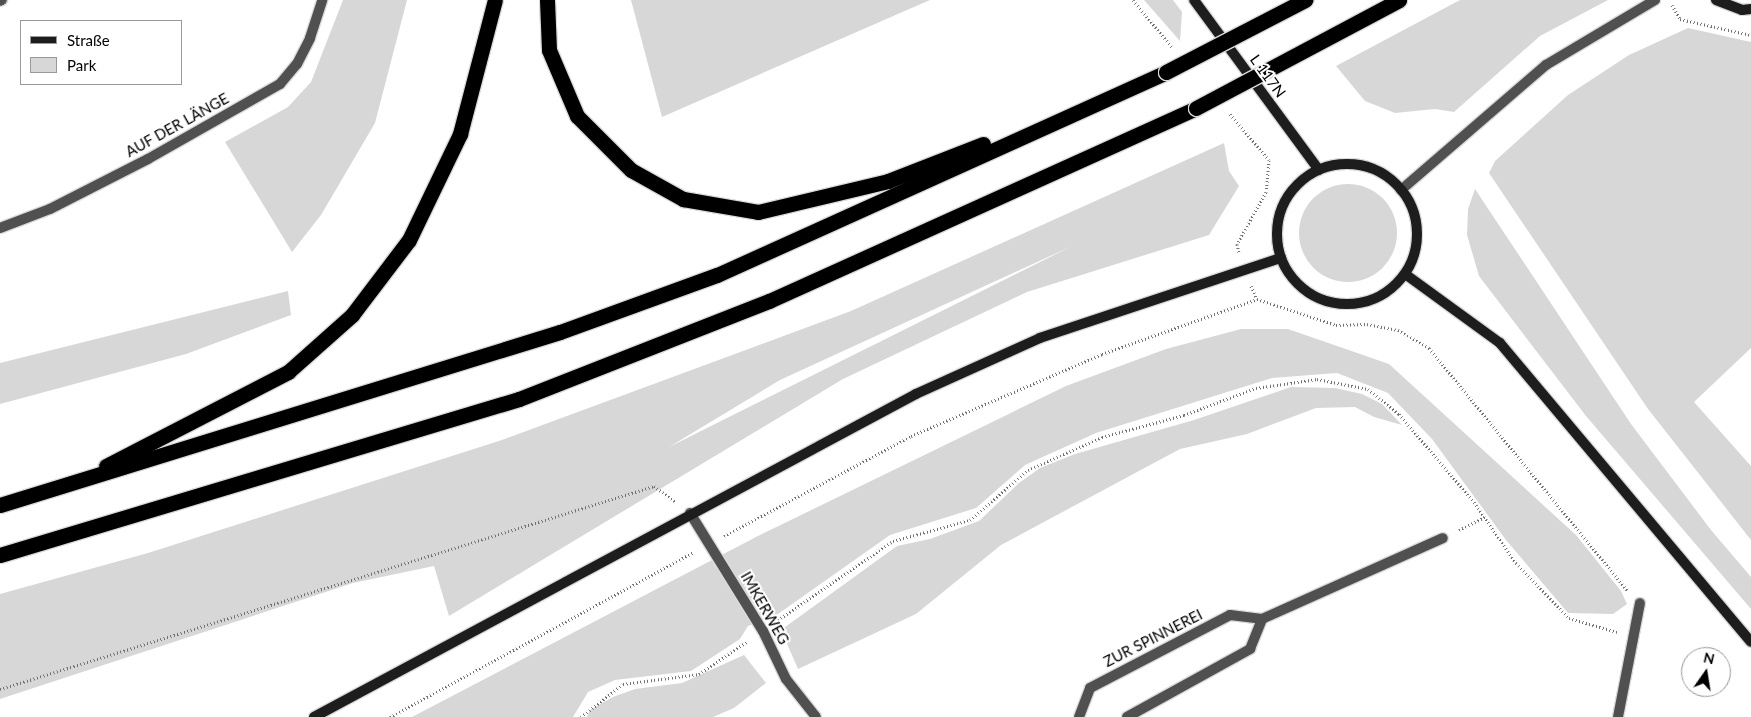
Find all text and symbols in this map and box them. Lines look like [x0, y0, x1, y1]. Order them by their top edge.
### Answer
legend [20, 20, 182, 85]
text: Straße [67, 31, 110, 49]
street label: L 117N [1246, 51, 1290, 101]
text: Park [67, 56, 96, 74]
street label: AUF DER LÄNGE [122, 89, 232, 161]
street label: IMKERWEG [737, 568, 793, 648]
street label: ZUR SPINNEREI [1101, 605, 1205, 671]
north arrow [1681, 647, 1731, 697]
text: N [1702, 648, 1716, 667]

